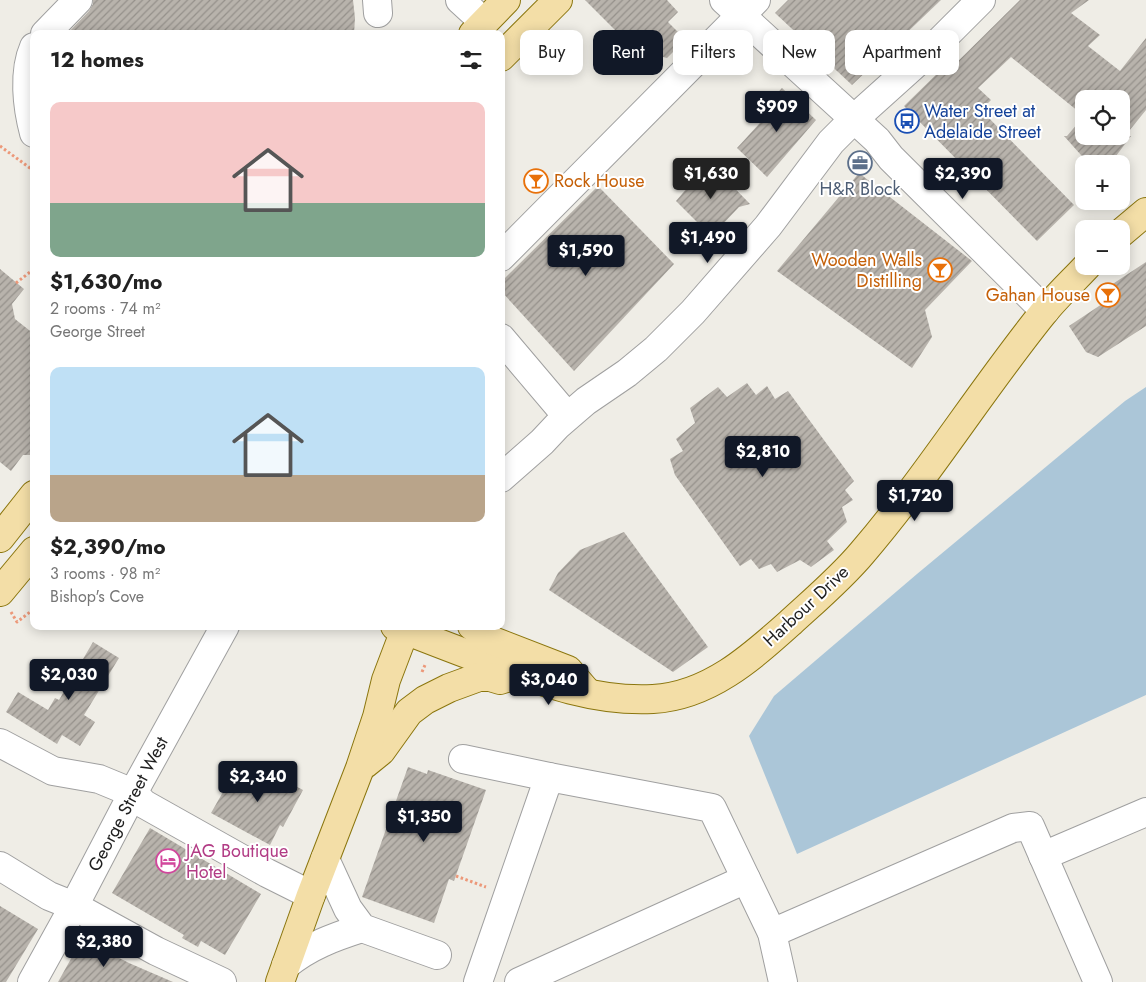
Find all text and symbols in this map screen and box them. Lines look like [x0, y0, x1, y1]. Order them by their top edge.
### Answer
chip: Buy [520, 30, 583, 75]
chip: Rent [593, 30, 663, 75]
chip: Filters [673, 30, 753, 75]
chip: New [763, 30, 835, 75]
chip: Apartment [845, 30, 959, 75]
text: 12 homes [50, 45, 144, 75]
icon: filters [457, 46, 485, 74]
pin: $909 [747, 90, 807, 133]
map controls [1075, 90, 1130, 275]
button: locate [1075, 90, 1130, 145]
text: $909 [756, 95, 798, 118]
place label: Water Street at Adelaide Street [924, 98, 1041, 145]
bus stop icon: Water Street at Adelaide Street [894, 108, 920, 134]
icon: home [223, 135, 313, 225]
office icon: H&R Block [847, 150, 873, 176]
button: + [1075, 155, 1130, 210]
pin: $1,630 [670, 158, 752, 200]
pin: $2,390 [922, 158, 1004, 200]
text: $1,630 [684, 162, 738, 185]
text: $2,390 [935, 162, 991, 185]
bar icon: Rock House [523, 168, 549, 194]
place label: Rock House [554, 168, 645, 194]
place label: H&R Block [819, 176, 901, 202]
button: − [1075, 220, 1130, 275]
pin: $1,490 [667, 222, 749, 264]
text: $1,490 [680, 226, 736, 249]
pin: $1,590 [545, 234, 627, 277]
text: $1,590 [559, 239, 613, 262]
place label: Wooden Walls Distilling [811, 247, 922, 294]
bar icon: Wooden Walls Distilling [927, 257, 953, 283]
text: $1,630/mo [50, 267, 162, 297]
place label: Gahan House [986, 282, 1090, 308]
bar icon: Gahan House [1095, 282, 1121, 308]
text: 2 rooms · 74 m² [50, 297, 161, 320]
text: George Street [50, 320, 145, 343]
icon: home [223, 400, 313, 490]
pin: $2,810 [722, 436, 804, 478]
text: $2,810 [736, 440, 790, 463]
pin: $1,720 [874, 480, 956, 522]
text: $1,720 [888, 484, 942, 507]
text: $2,390/mo [50, 532, 166, 562]
street label: Harbour Drive [757, 559, 855, 653]
text: 3 rooms · 98 m² [50, 562, 160, 585]
text: Bishop's Cove [50, 585, 144, 608]
pin: $2,030 [28, 658, 110, 701]
text: $2,030 [41, 663, 97, 686]
pin: $3,040 [508, 664, 590, 706]
text: $3,040 [520, 668, 578, 691]
street label: George Street West [81, 731, 175, 876]
pin: $2,340 [217, 760, 299, 803]
text: $2,340 [229, 765, 287, 788]
pin: $1,350 [383, 800, 465, 843]
text: $1,350 [397, 805, 451, 828]
place label: JAG Boutique Hotel [184, 838, 288, 885]
hotel icon: JAG Boutique Hotel [155, 848, 181, 874]
pin: $2,380 [63, 926, 145, 968]
text: $2,380 [76, 930, 132, 953]

